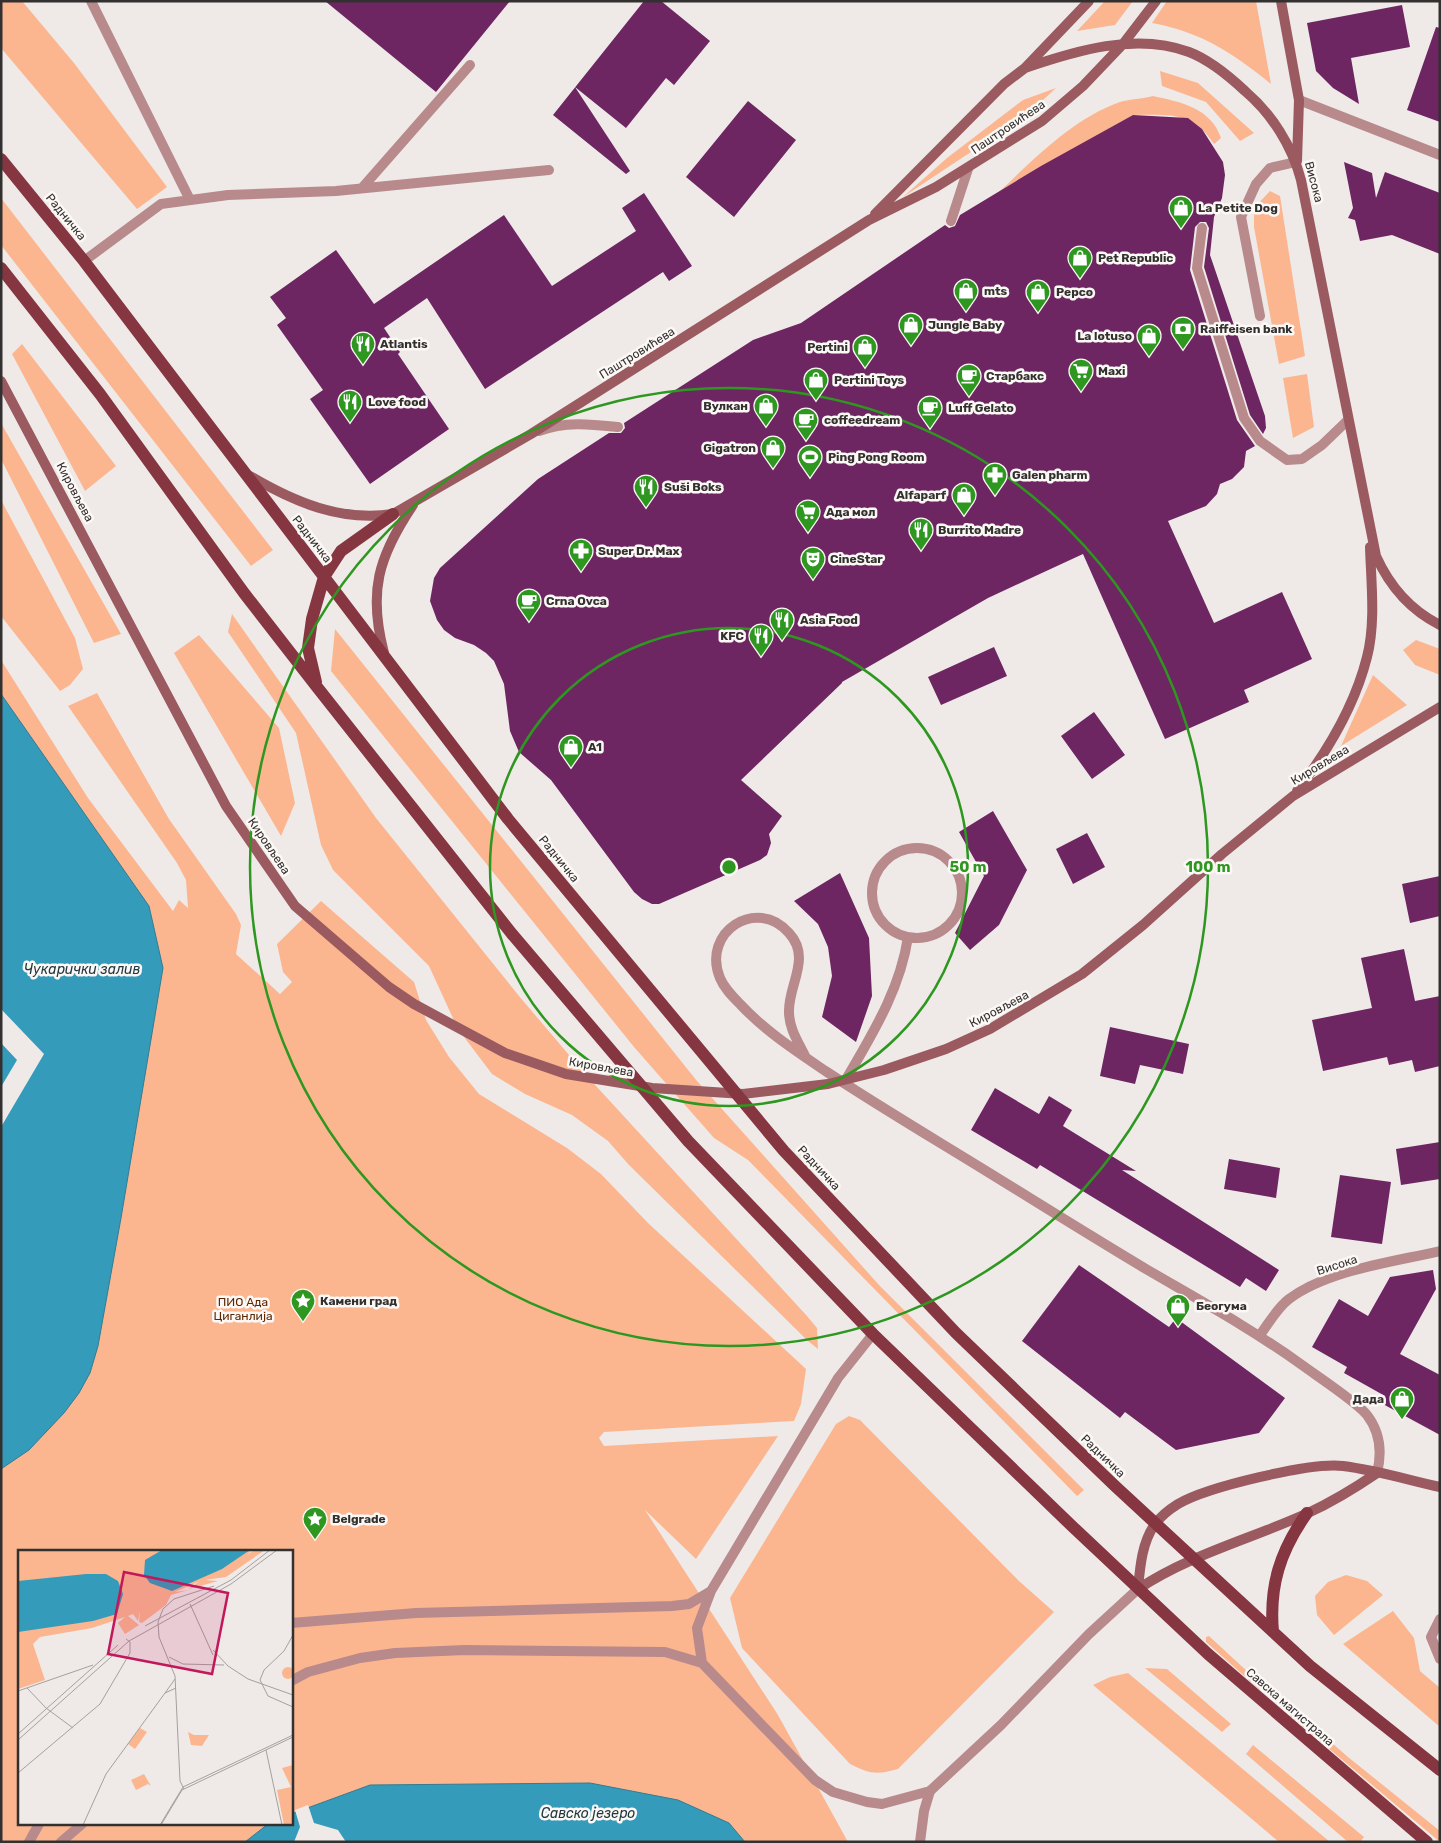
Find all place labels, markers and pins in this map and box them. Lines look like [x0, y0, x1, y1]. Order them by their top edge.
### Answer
shop icon: La Petite Dog [1168, 195, 1194, 229]
place label: La Petite Dog [1198, 201, 1278, 215]
shop icon: Pet Republic [1067, 245, 1093, 279]
place label: Pet Republic [1098, 251, 1173, 265]
shop icon: mts [953, 278, 979, 312]
shop icon: Pepco [1025, 279, 1051, 313]
place label: mts [984, 284, 1008, 298]
place label: Pepco [1056, 285, 1093, 299]
shop icon: Jungle Baby [898, 312, 924, 346]
bank icon: Raiffeisen bank [1170, 316, 1196, 350]
place label: Jungle Baby [928, 318, 1002, 332]
place label: Raiffeisen bank [1200, 322, 1292, 336]
shop icon: La lotuso [1136, 323, 1162, 357]
place label: La lotuso [1077, 329, 1132, 343]
restaurant icon: Atlantis [350, 331, 376, 365]
shop icon: Pertini [852, 334, 878, 368]
place label: Atlantis [380, 337, 428, 351]
place label: Pertini [807, 340, 848, 354]
supermarket icon: Maxi [1068, 358, 1094, 392]
cafe icon: Старбакс [956, 363, 982, 397]
place label: Maxi [1098, 364, 1126, 378]
shop icon: Pertini Toys [803, 367, 829, 401]
place label: Старбакс [986, 369, 1044, 383]
place label: Pertini Toys [834, 373, 905, 387]
restaurant icon: Love food [337, 389, 363, 423]
shop icon: Вулкан [753, 393, 779, 427]
place label: Love food [368, 395, 426, 409]
cafe icon: Luff Gelato [917, 395, 943, 429]
place label: Вулкан [703, 399, 748, 413]
place label: Luff Gelato [948, 401, 1014, 415]
cafe icon: coffeedream [793, 407, 819, 441]
place label: coffeedream [824, 413, 900, 427]
shop icon: Gigatron [760, 435, 786, 469]
place label: Gigatron [703, 441, 756, 455]
sports icon: Ping Pong Room [797, 444, 823, 478]
place label: Ping Pong Room [828, 450, 925, 464]
pharmacy icon: Galen pharm [982, 462, 1008, 496]
place label: Galen pharm [1012, 468, 1087, 482]
restaurant icon: Suši Boks [633, 474, 659, 508]
place label: Suši Boks [664, 480, 722, 494]
shop icon: Alfaparf [951, 482, 977, 516]
place label: Alfaparf [896, 488, 947, 502]
supermarket icon: Ада мол [795, 499, 821, 533]
place label: Ада мол [826, 505, 876, 519]
restaurant icon: Burrito Madre [908, 517, 934, 551]
place label: Burrito Madre [938, 523, 1021, 537]
pharmacy icon: Super Dr. Max [568, 538, 594, 572]
place label: Super Dr. Max [598, 544, 680, 558]
theatre icon: CineStar [800, 546, 826, 580]
place label: CineStar [830, 552, 883, 566]
cafe icon: Crna Ovca [516, 588, 542, 622]
place label: Crna Ovca [546, 594, 607, 608]
restaurant icon: Asia Food [769, 607, 795, 641]
place label: Asia Food [800, 613, 858, 627]
restaurant icon: KFC [748, 623, 774, 657]
place label: KFC [720, 629, 745, 643]
shop icon: A1 [558, 734, 584, 768]
place label: A1 [588, 740, 602, 754]
centre of rings [720, 858, 738, 876]
place icon: Камени град [290, 1288, 316, 1322]
shop icon: Беогума [1165, 1293, 1191, 1327]
place label: Камени град [320, 1294, 397, 1308]
place label: Беогума [1196, 1299, 1247, 1313]
shop icon: Дада [1389, 1386, 1415, 1420]
place label: Дада [1353, 1392, 1384, 1406]
place icon: Belgrade [302, 1506, 328, 1540]
place label: Belgrade [332, 1512, 386, 1526]

